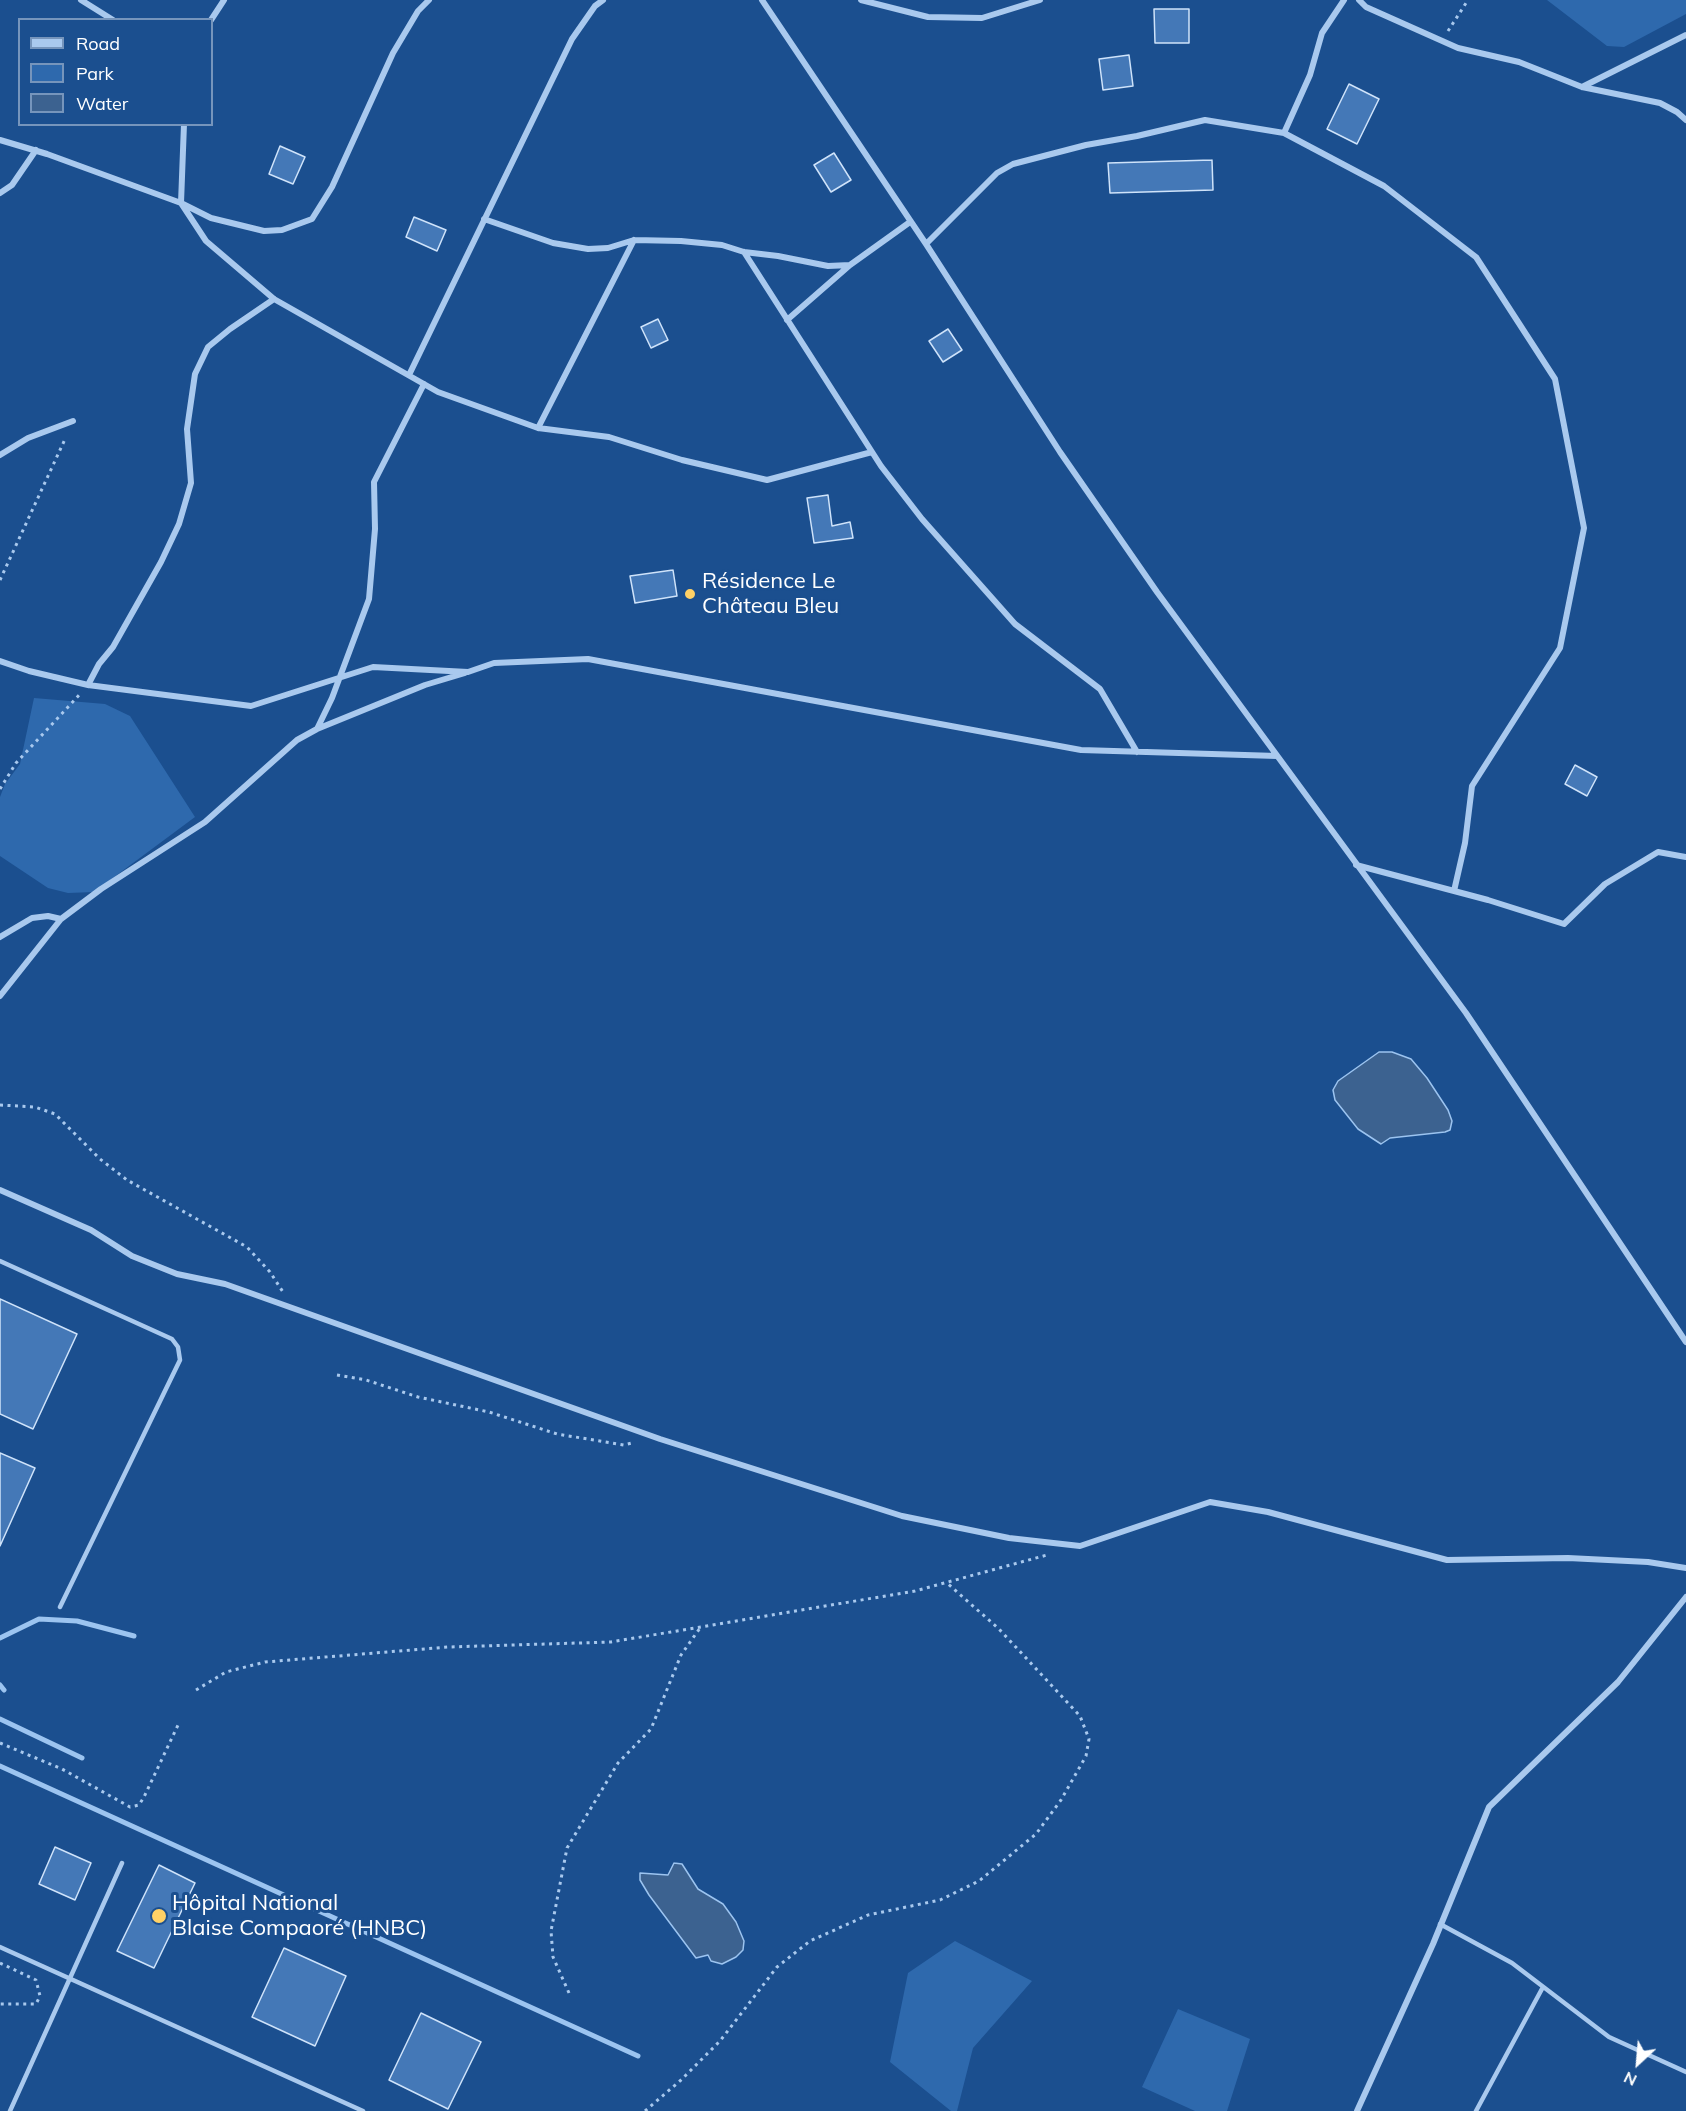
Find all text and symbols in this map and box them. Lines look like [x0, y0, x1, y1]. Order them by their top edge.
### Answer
legend [18, 18, 213, 126]
text: Road [76, 32, 120, 55]
text: Park [76, 62, 114, 85]
text: Water [76, 92, 128, 115]
place label: Résidence Le Château Bleu [702, 568, 839, 620]
marker: Résidence Le Château Bleu [683, 587, 697, 601]
place label: Hôpital National Blaise Compaoré (HNBC) [172, 1890, 427, 1942]
marker: Hôpital National Blaise Compaoré (HNBC) [150, 1907, 168, 1925]
north arrow [1608, 2033, 1668, 2093]
text: N [1620, 2068, 1640, 2091]

